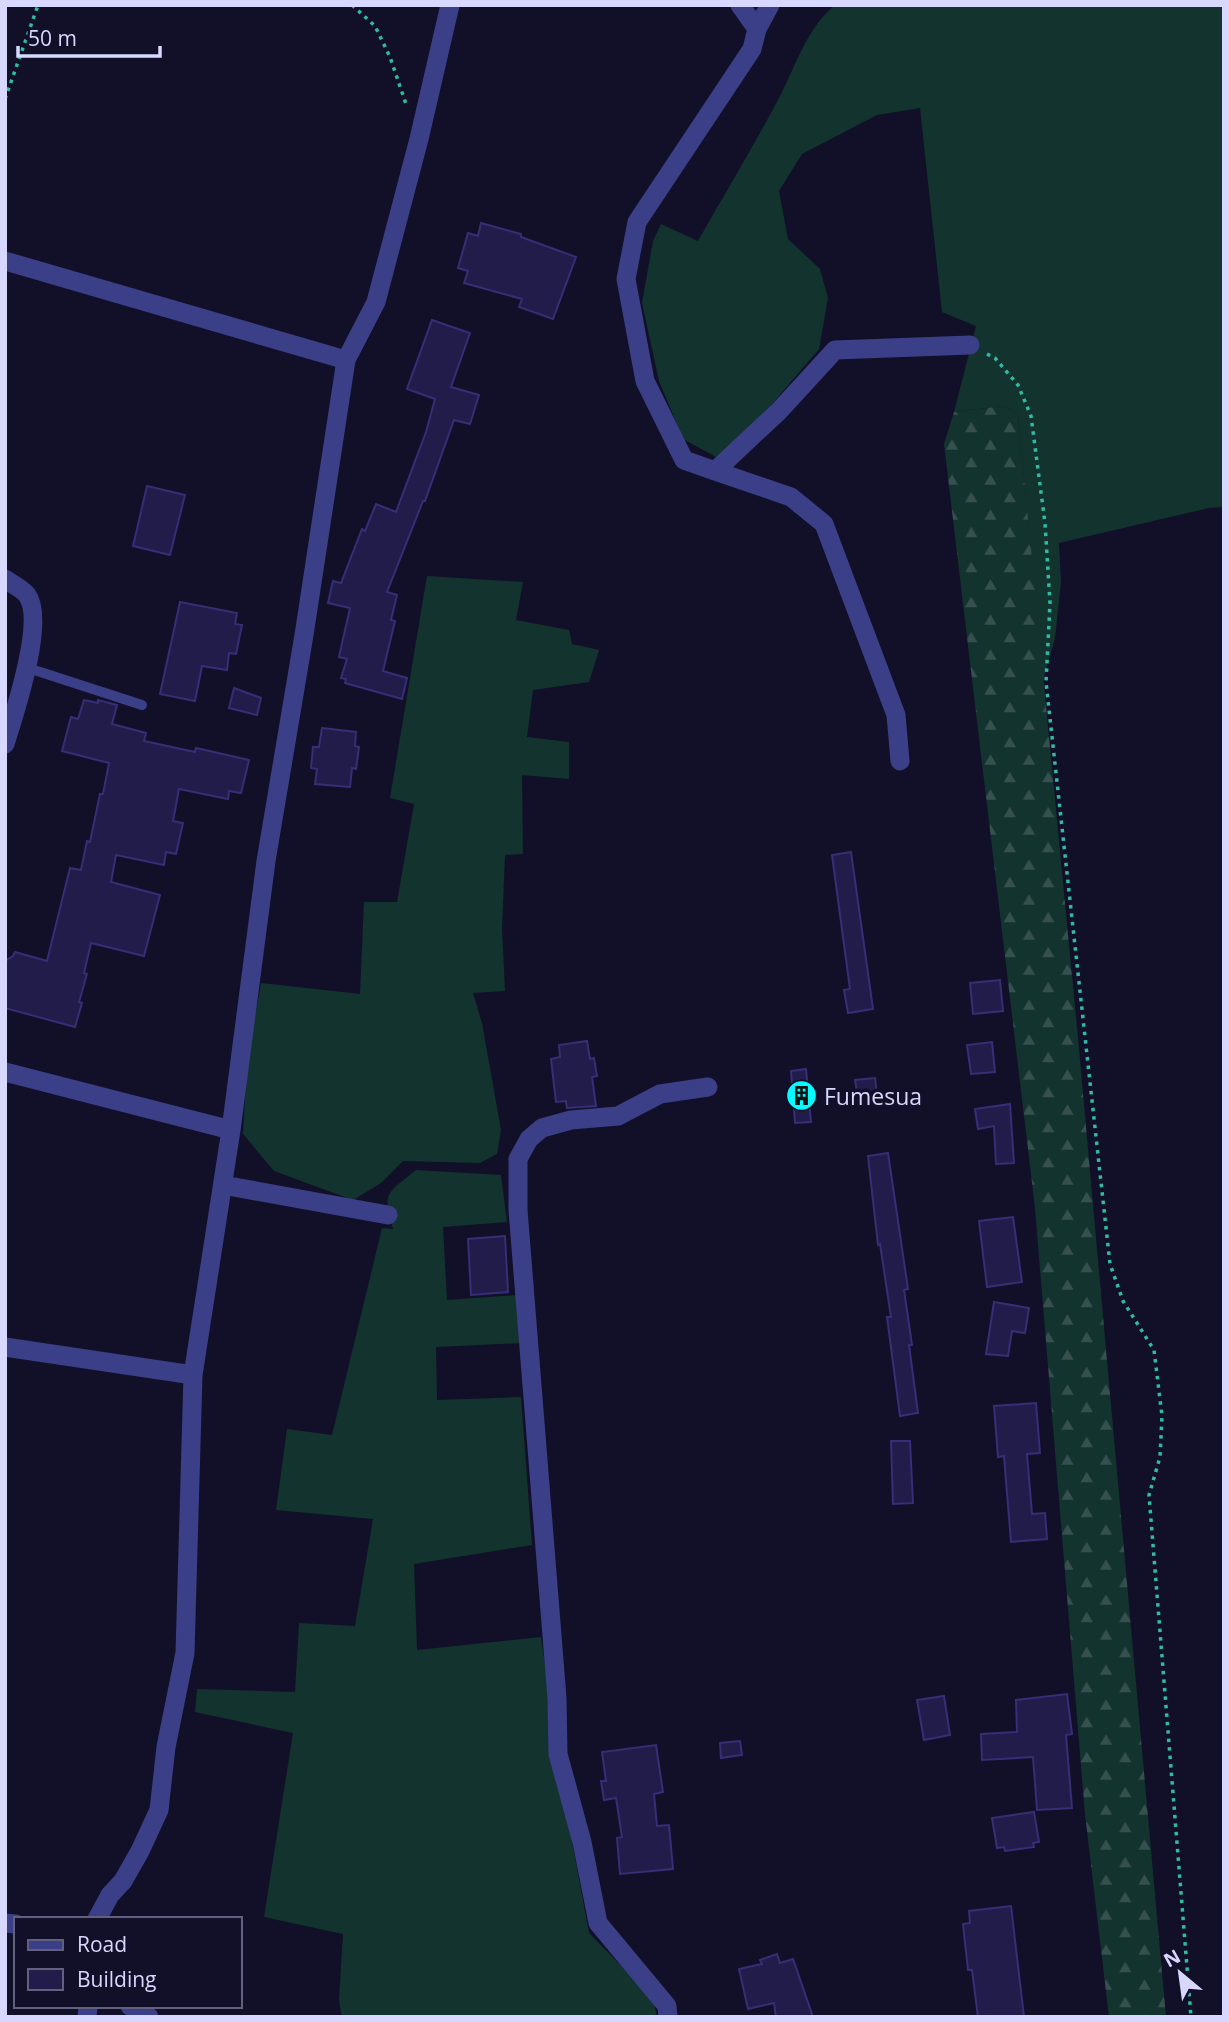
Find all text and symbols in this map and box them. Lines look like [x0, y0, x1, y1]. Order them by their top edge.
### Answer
scale bar [18, 14, 159, 58]
text: 50 m [28, 24, 77, 52]
building icon: Fumesua [784, 1079, 818, 1113]
place label: Fumesua [824, 1080, 922, 1112]
legend [14, 1917, 242, 2008]
text: Road [77, 1930, 127, 1958]
north arrow [1145, 1938, 1215, 2008]
text: N [1159, 1943, 1185, 1973]
text: Building [77, 1965, 156, 1993]

